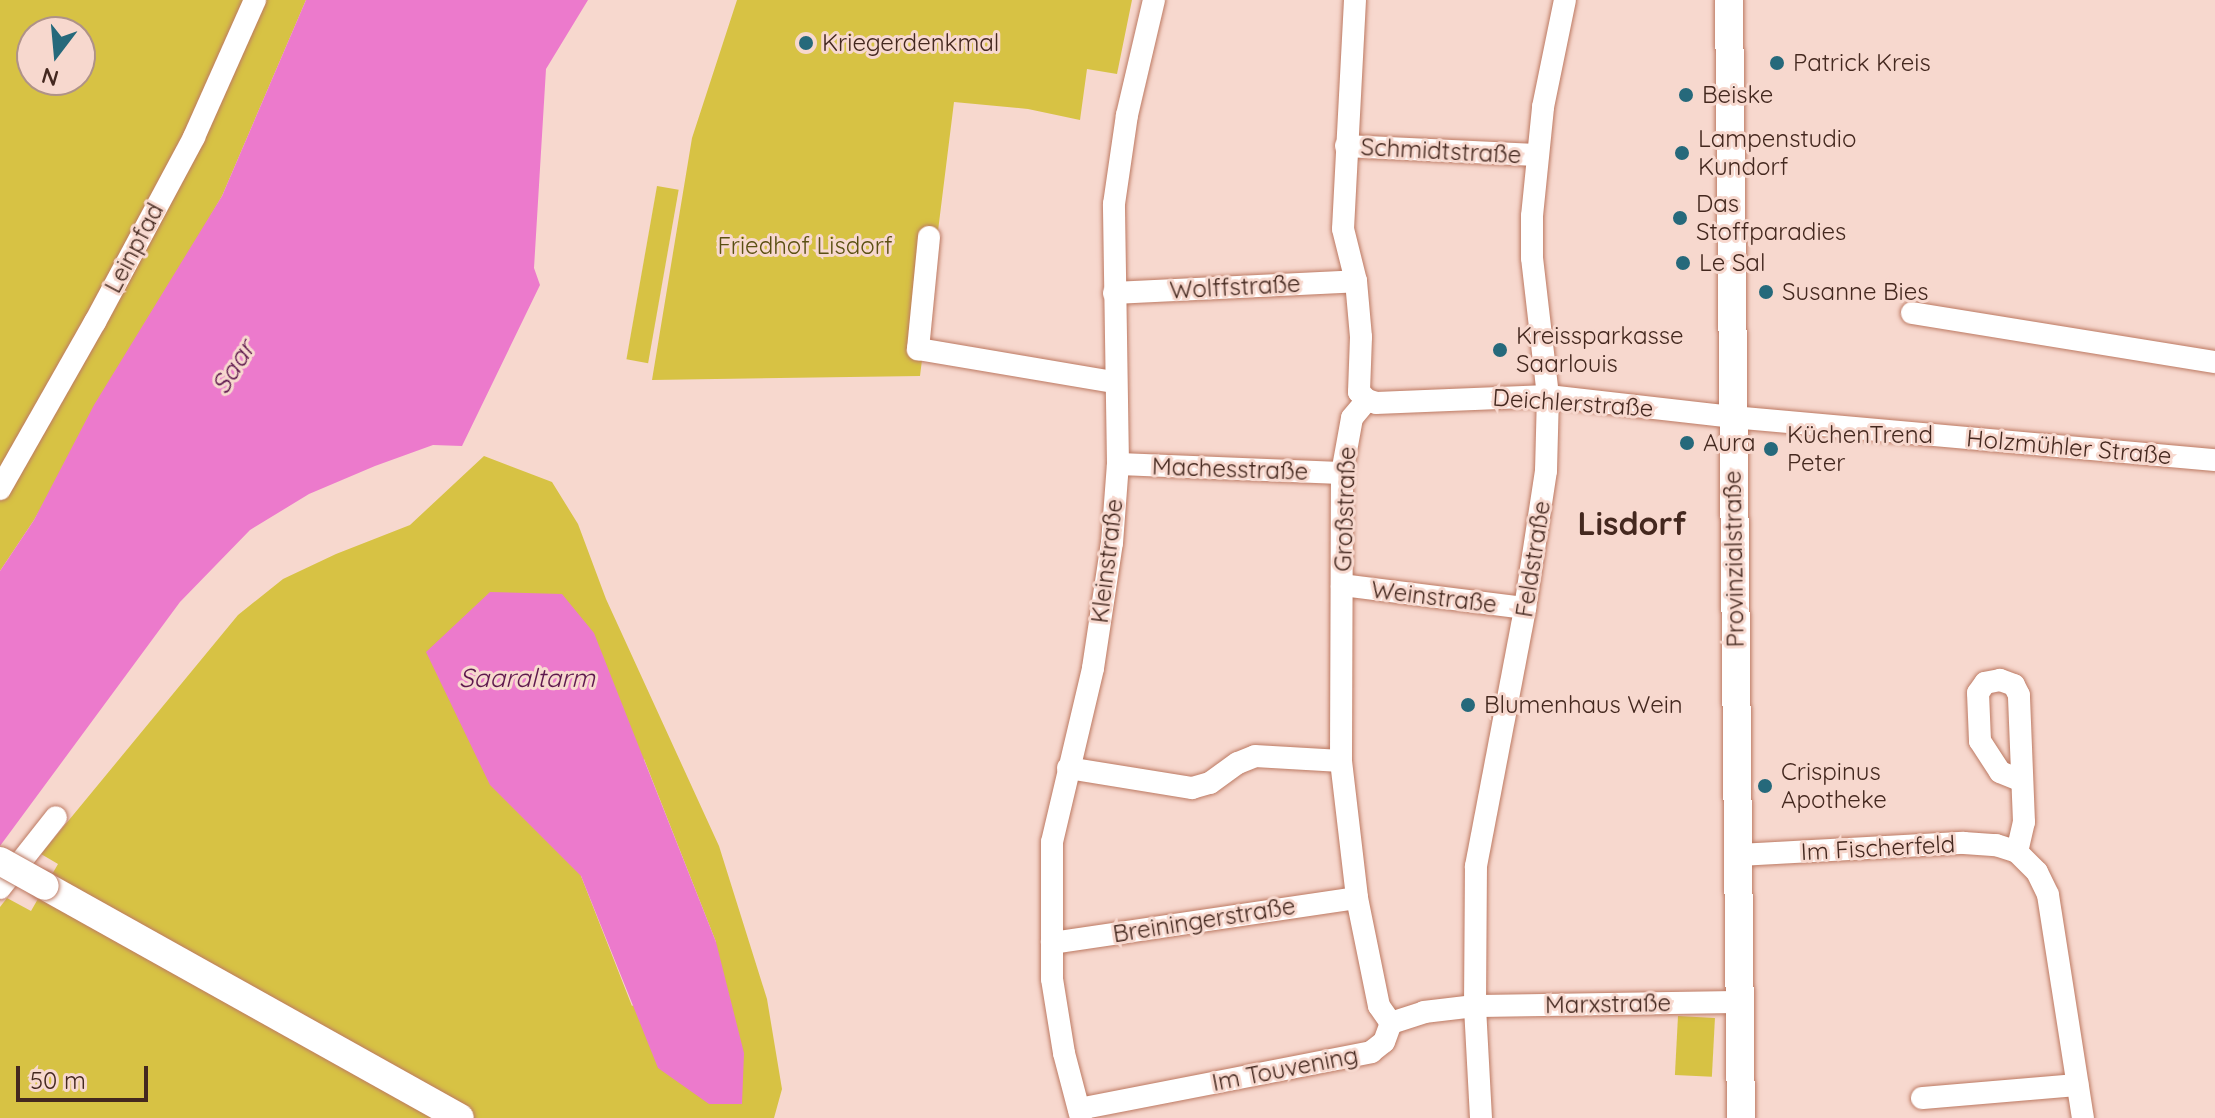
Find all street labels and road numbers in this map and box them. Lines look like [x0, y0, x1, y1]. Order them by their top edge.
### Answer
street label: Schmidtstraße [1360, 132, 1522, 170]
street label: Leinpfad [98, 198, 170, 298]
street label: Wolffstraße [1169, 269, 1301, 305]
street label: Deichlerstraße [1492, 383, 1654, 423]
street label: Holzmühler Straße [1965, 424, 2173, 470]
street label: Großstraße [1328, 446, 1362, 572]
street label: Machesstraße [1151, 452, 1309, 486]
street label: Provinzialstraße [1718, 470, 1750, 648]
street label: Kleinstraße [1085, 497, 1129, 625]
street label: Feldstraße [1510, 499, 1556, 619]
street label: Weinstraße [1370, 575, 1498, 619]
street label: Im Fischerfeld [1800, 830, 1956, 866]
street label: Breiningerstraße [1111, 891, 1297, 949]
street label: Marxstraße [1545, 989, 1671, 1019]
street label: Im Touvening [1210, 1041, 1360, 1097]

